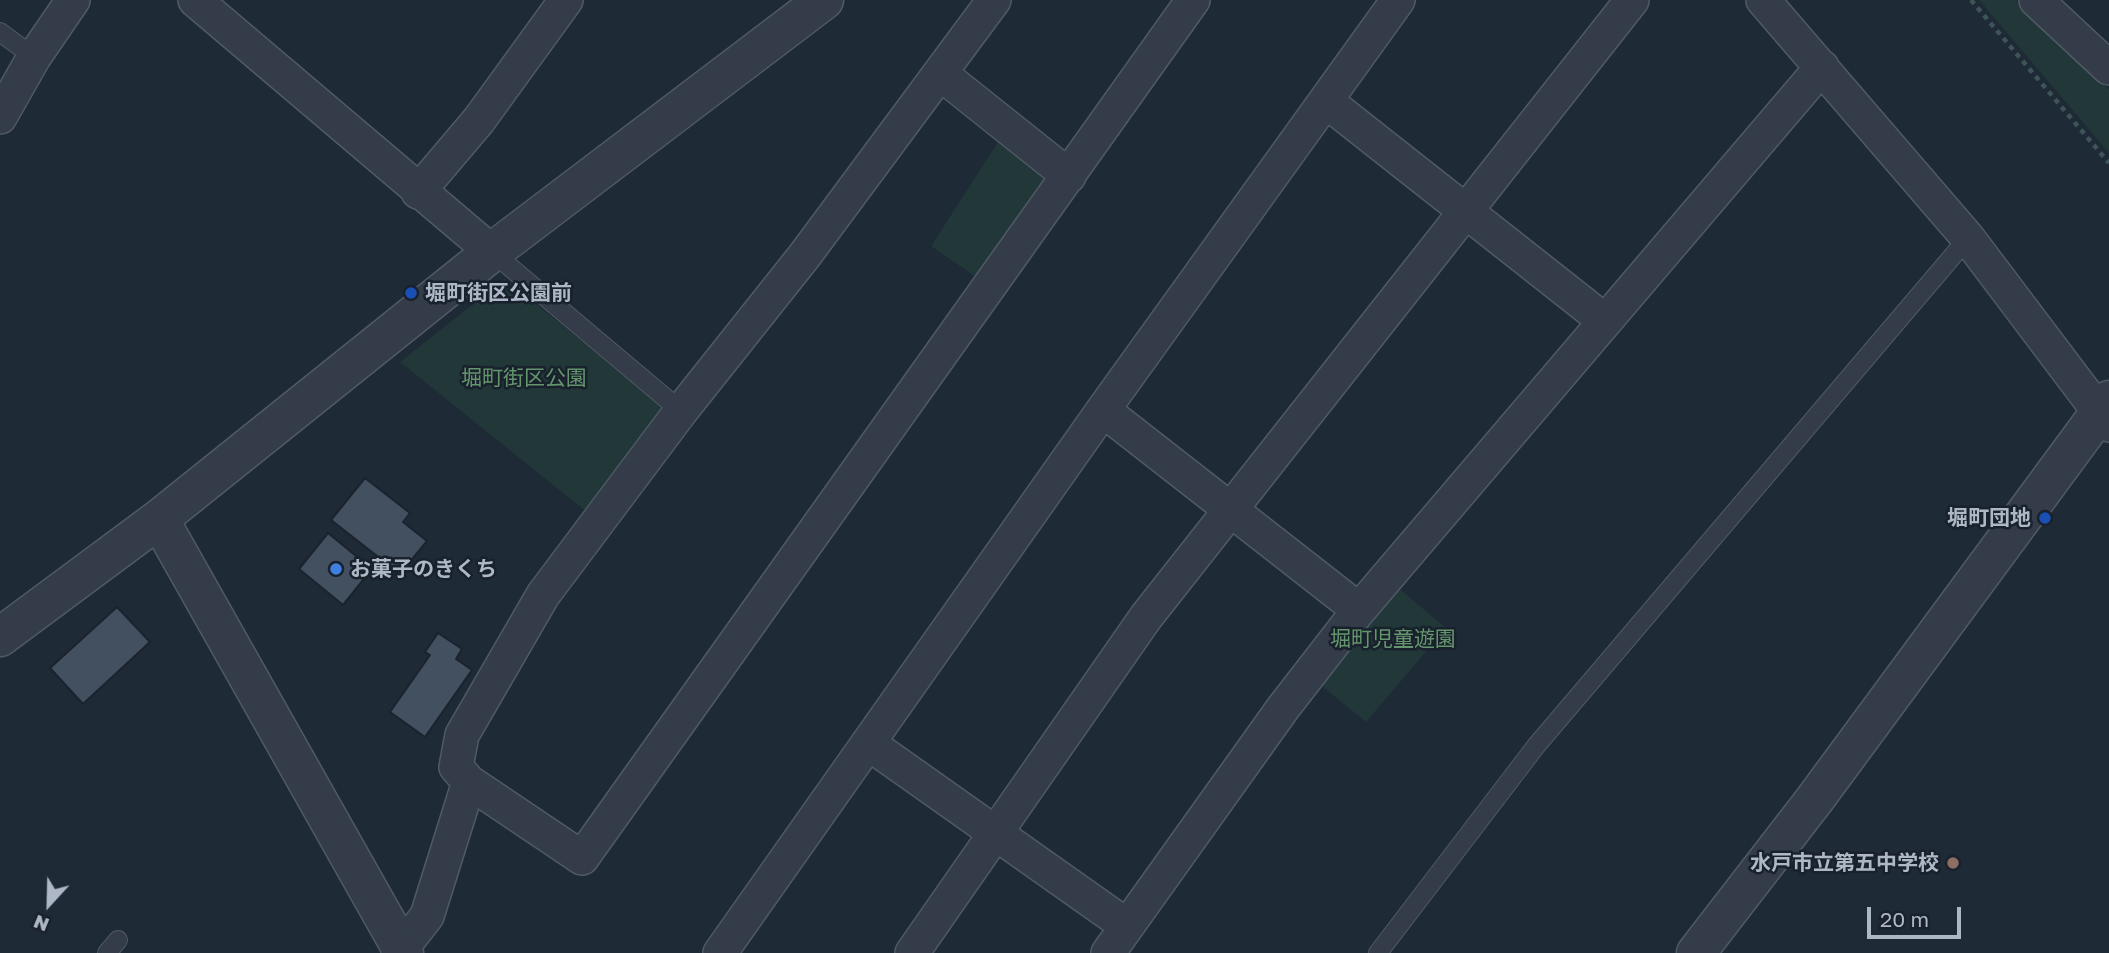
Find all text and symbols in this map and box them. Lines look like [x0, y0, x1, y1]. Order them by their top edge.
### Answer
place label: 堀町街区公園前 [425, 280, 572, 306]
marker: 堀町街区公園前 [403, 285, 419, 301]
park label: 堀町街区公園 [461, 365, 587, 391]
place label: 堀町団地 [1947, 505, 2031, 531]
marker: 堀町団地 [2037, 510, 2053, 526]
place label: お菓子のきくち [350, 556, 497, 582]
marker: お菓子のきくち [328, 561, 344, 577]
park label: 堀町児童遊園 [1330, 626, 1456, 652]
place label: 水戸市立第五中学校 [1750, 850, 1939, 876]
marker: 水戸市立第五中学校 [1945, 855, 1961, 871]
north arrow [14, 869, 84, 939]
scale bar [1871, 894, 1966, 938]
text: 20 m [1880, 906, 1929, 932]
text: N [30, 911, 52, 937]

